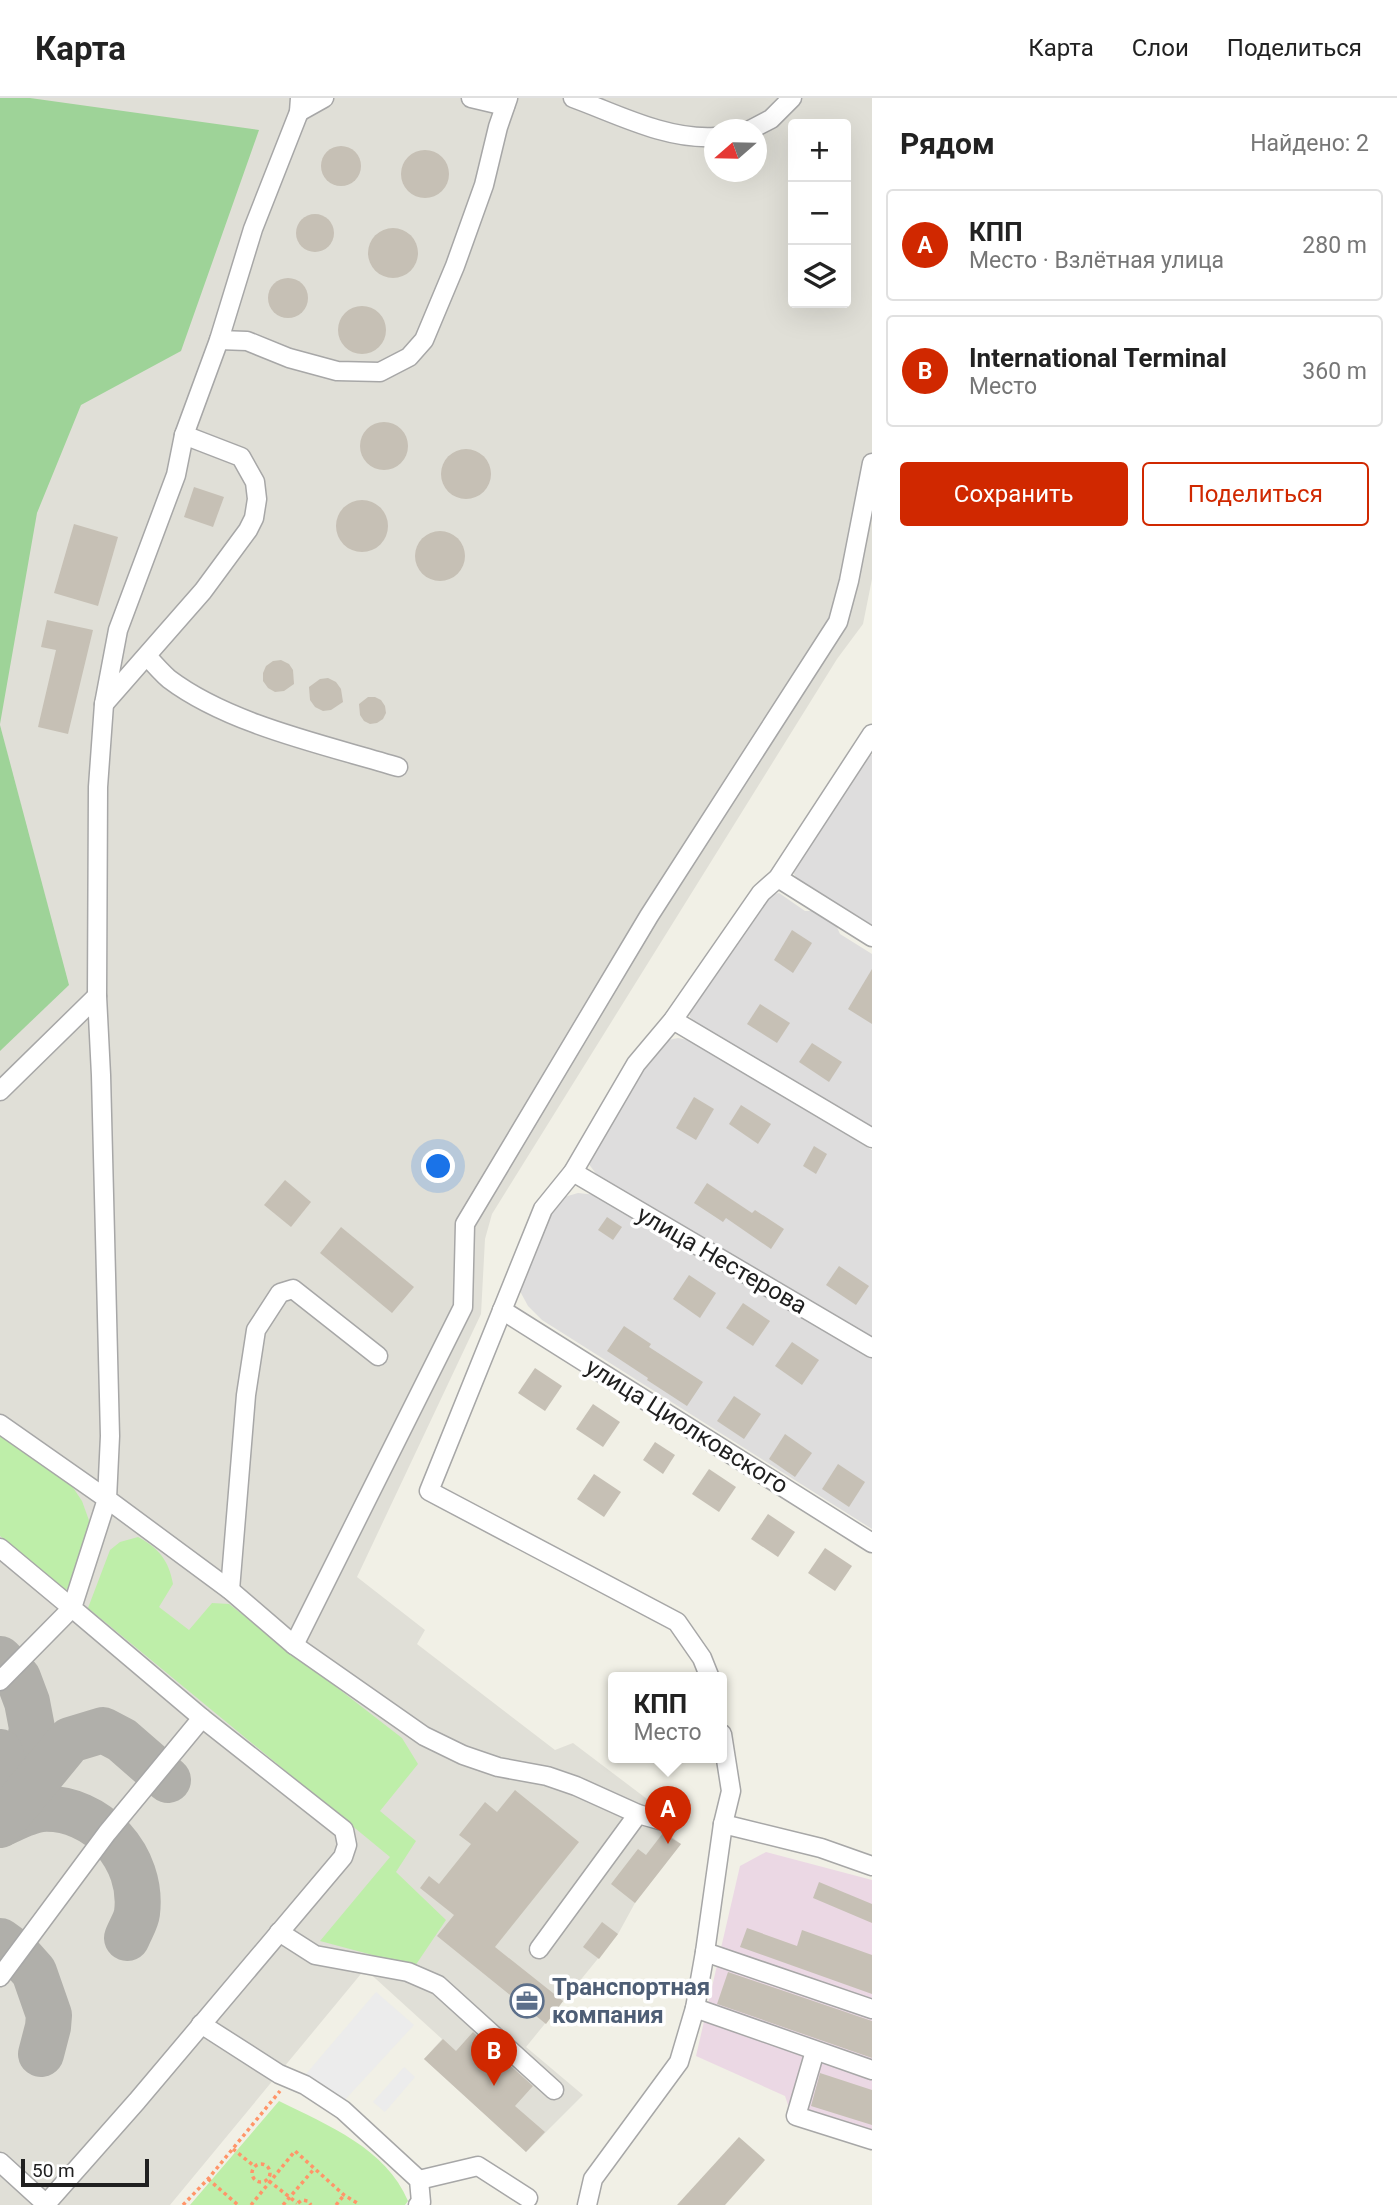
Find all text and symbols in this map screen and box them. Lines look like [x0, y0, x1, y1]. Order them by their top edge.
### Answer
text: Карта [35, 29, 126, 68]
text: Карта [1028, 34, 1094, 62]
text: Слои [1132, 34, 1189, 62]
text: Поделиться [1227, 34, 1362, 62]
north arrow [704, 119, 767, 182]
map controls [788, 119, 851, 308]
button: + [788, 119, 851, 182]
text: Рядом [900, 126, 995, 161]
text: Найдено: 2 [1250, 130, 1369, 157]
button: − [788, 182, 851, 245]
text: КПП [969, 217, 1023, 247]
text: A [917, 232, 933, 259]
text: 280 m [1302, 232, 1367, 259]
button: layers [788, 245, 851, 308]
text: Место · Взлётная улица [969, 247, 1224, 274]
text: International Terminal [969, 343, 1227, 373]
text: B [918, 358, 932, 385]
text: 360 m [1302, 358, 1367, 385]
text: Место [969, 373, 1037, 400]
button: Сохранить [900, 462, 1128, 526]
button: Поделиться [1142, 462, 1369, 526]
your location [421, 1149, 455, 1183]
street label: улица Нестерова [632, 1200, 812, 1320]
street label: улица Циолковского [581, 1352, 793, 1500]
popup [608, 1672, 727, 1763]
text: КПП [633, 1689, 687, 1719]
text: Место [633, 1719, 702, 1746]
pin: A [645, 1786, 691, 1844]
place label: Транспортная компания [552, 1973, 710, 2029]
office icon: Транспортная компания [508, 1982, 546, 2020]
pin: B [471, 2028, 517, 2086]
scale bar [21, 2156, 149, 2188]
text: 50 m [32, 2159, 75, 2182]

